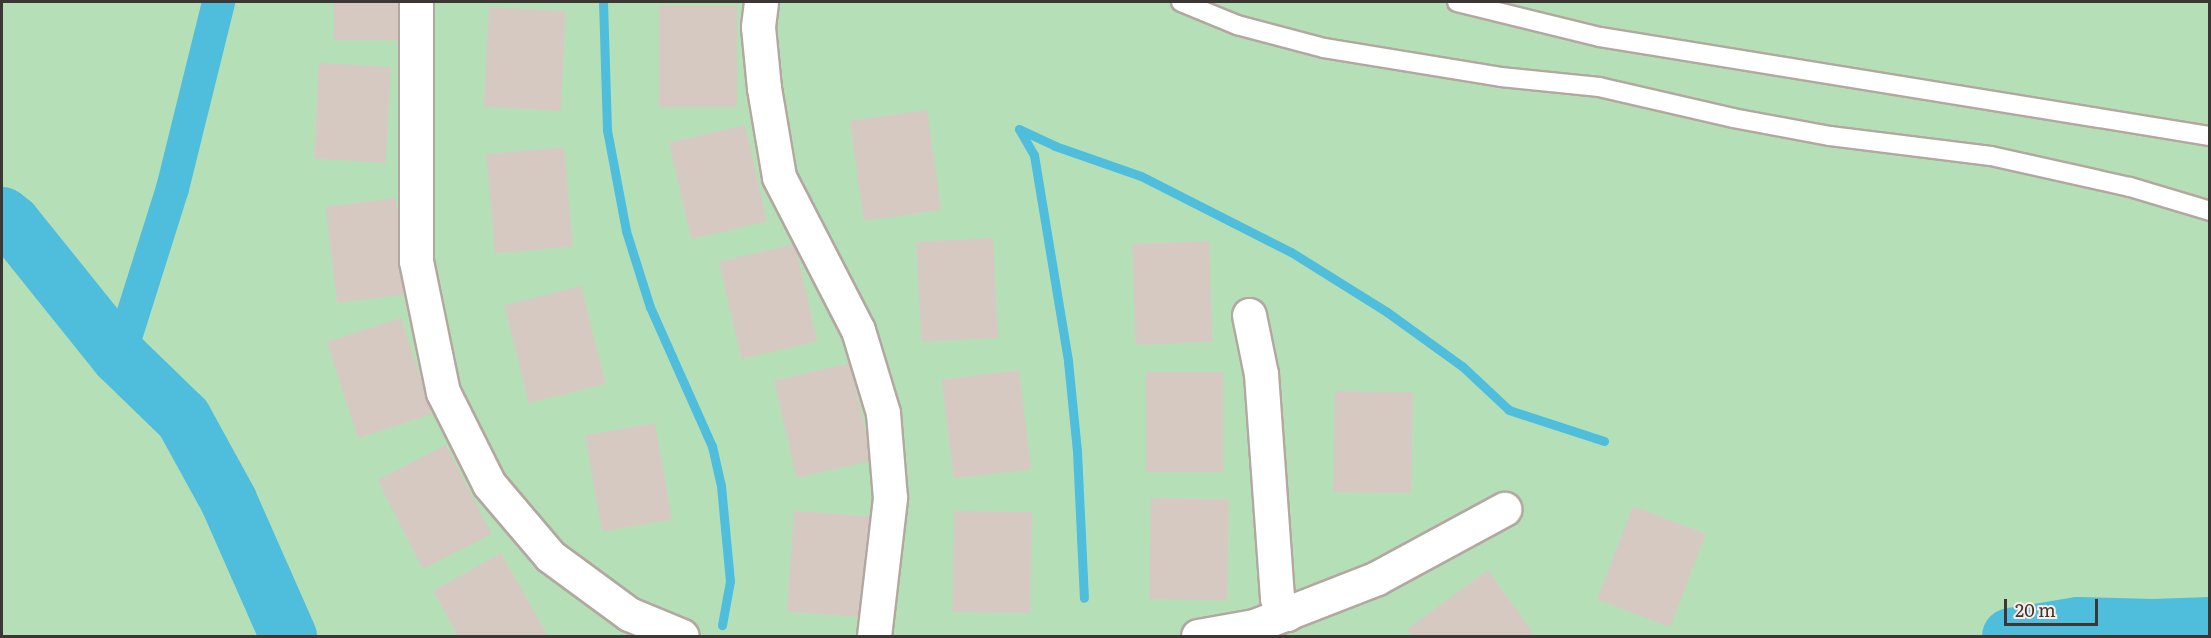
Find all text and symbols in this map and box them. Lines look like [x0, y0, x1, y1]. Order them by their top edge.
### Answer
scale bar [2007, 587, 2102, 625]
text: 20 m [2015, 596, 2056, 623]

